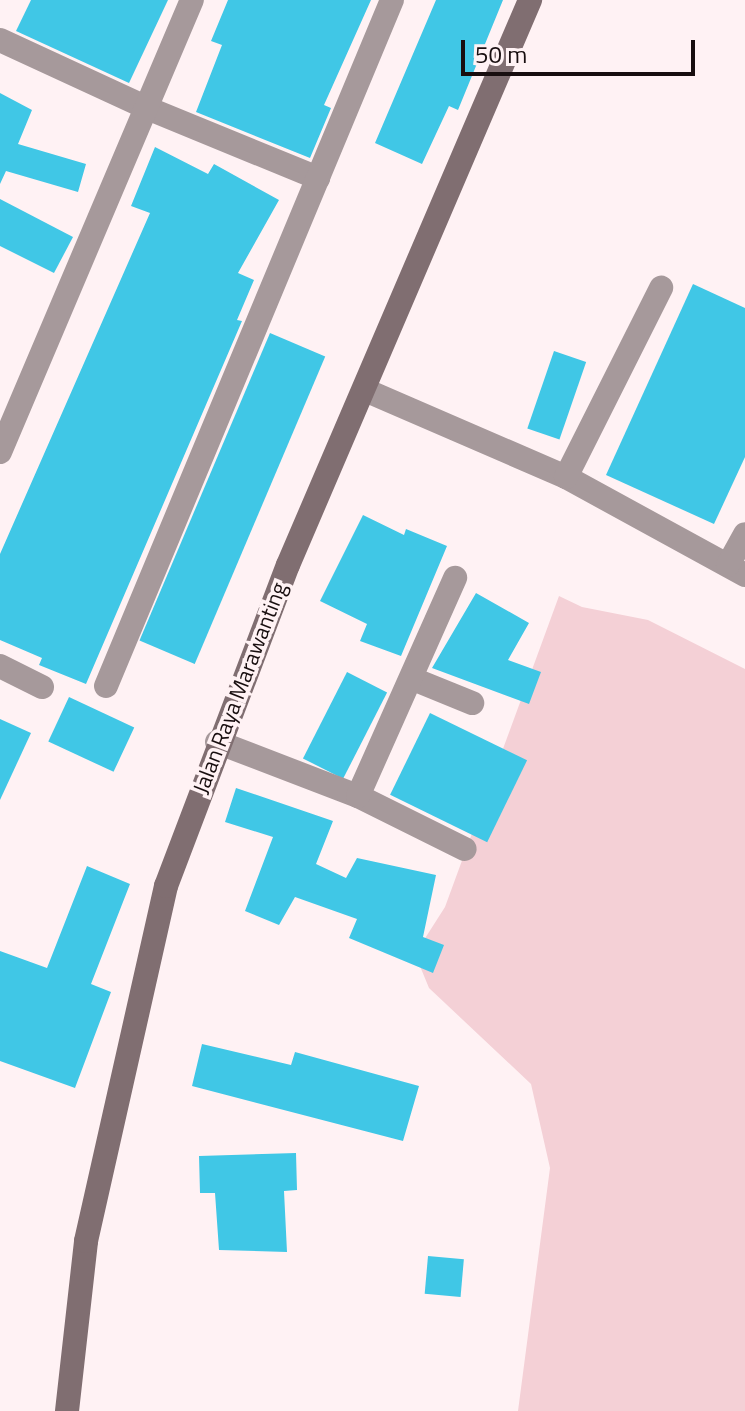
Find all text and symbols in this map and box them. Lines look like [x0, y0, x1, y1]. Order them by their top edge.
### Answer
scale bar [465, 24, 699, 74]
text: 50 m [475, 36, 527, 72]
street label: Jalan Raya Marawanting [188, 579, 292, 797]

